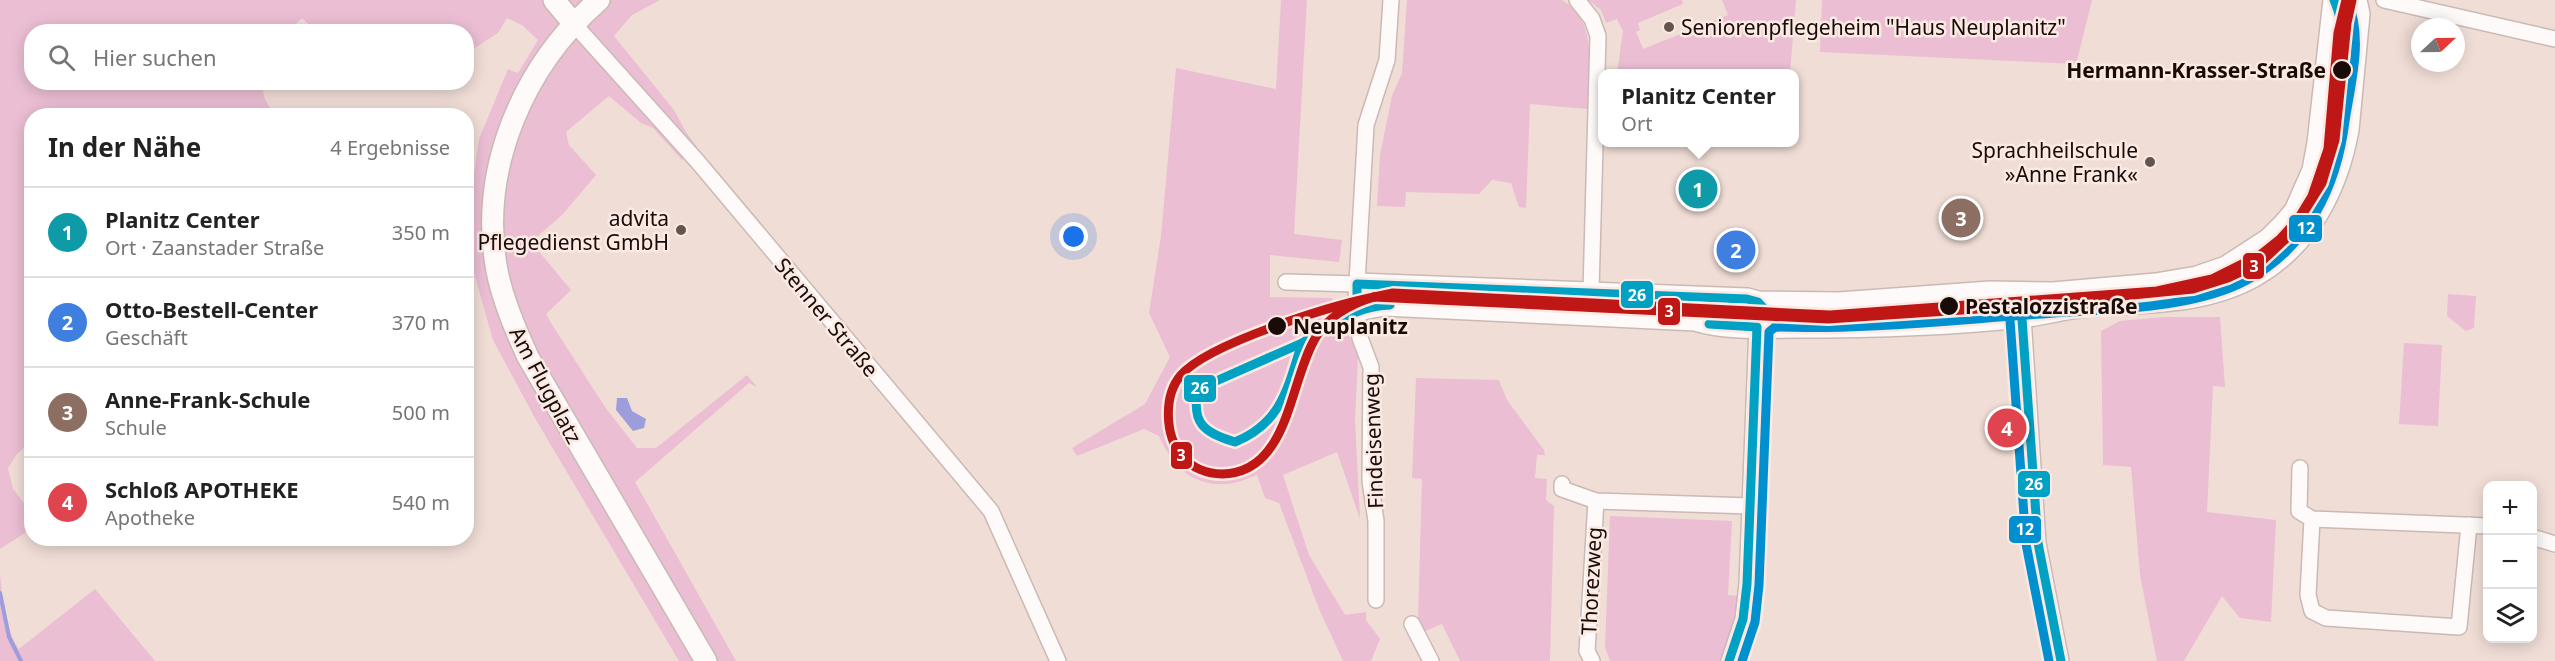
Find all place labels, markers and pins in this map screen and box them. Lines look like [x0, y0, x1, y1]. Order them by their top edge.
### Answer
place label: Seniorenpflegeheim "Haus Neuplanitz" [1681, 13, 2066, 41]
marker: Seniorenpflegeheim "Haus Neuplanitz" [1662, 20, 1676, 34]
place label: Hermann-Krasser-Straße [2066, 56, 2326, 84]
marker: Hermann-Krasser-Straße [2331, 59, 2353, 81]
place label: Sprachheilschule »Anne Frank« [1971, 136, 2138, 188]
marker: Sprachheilschule »Anne Frank« [2143, 155, 2157, 169]
pin: 1 [1678, 166, 1718, 212]
pin: 3 [1942, 196, 1980, 240]
place label: advita Pflegedienst GmbH [477, 204, 669, 256]
marker: advita Pflegedienst GmbH [674, 223, 688, 237]
pin: 2 [1716, 228, 1756, 272]
place label: Pestalozzistraße [1965, 292, 2138, 320]
marker: Pestalozzistraße [1938, 295, 1960, 317]
place label: Neuplanitz [1293, 312, 1408, 340]
marker: Neuplanitz [1266, 315, 1288, 337]
pin: 4 [1988, 406, 2026, 450]

